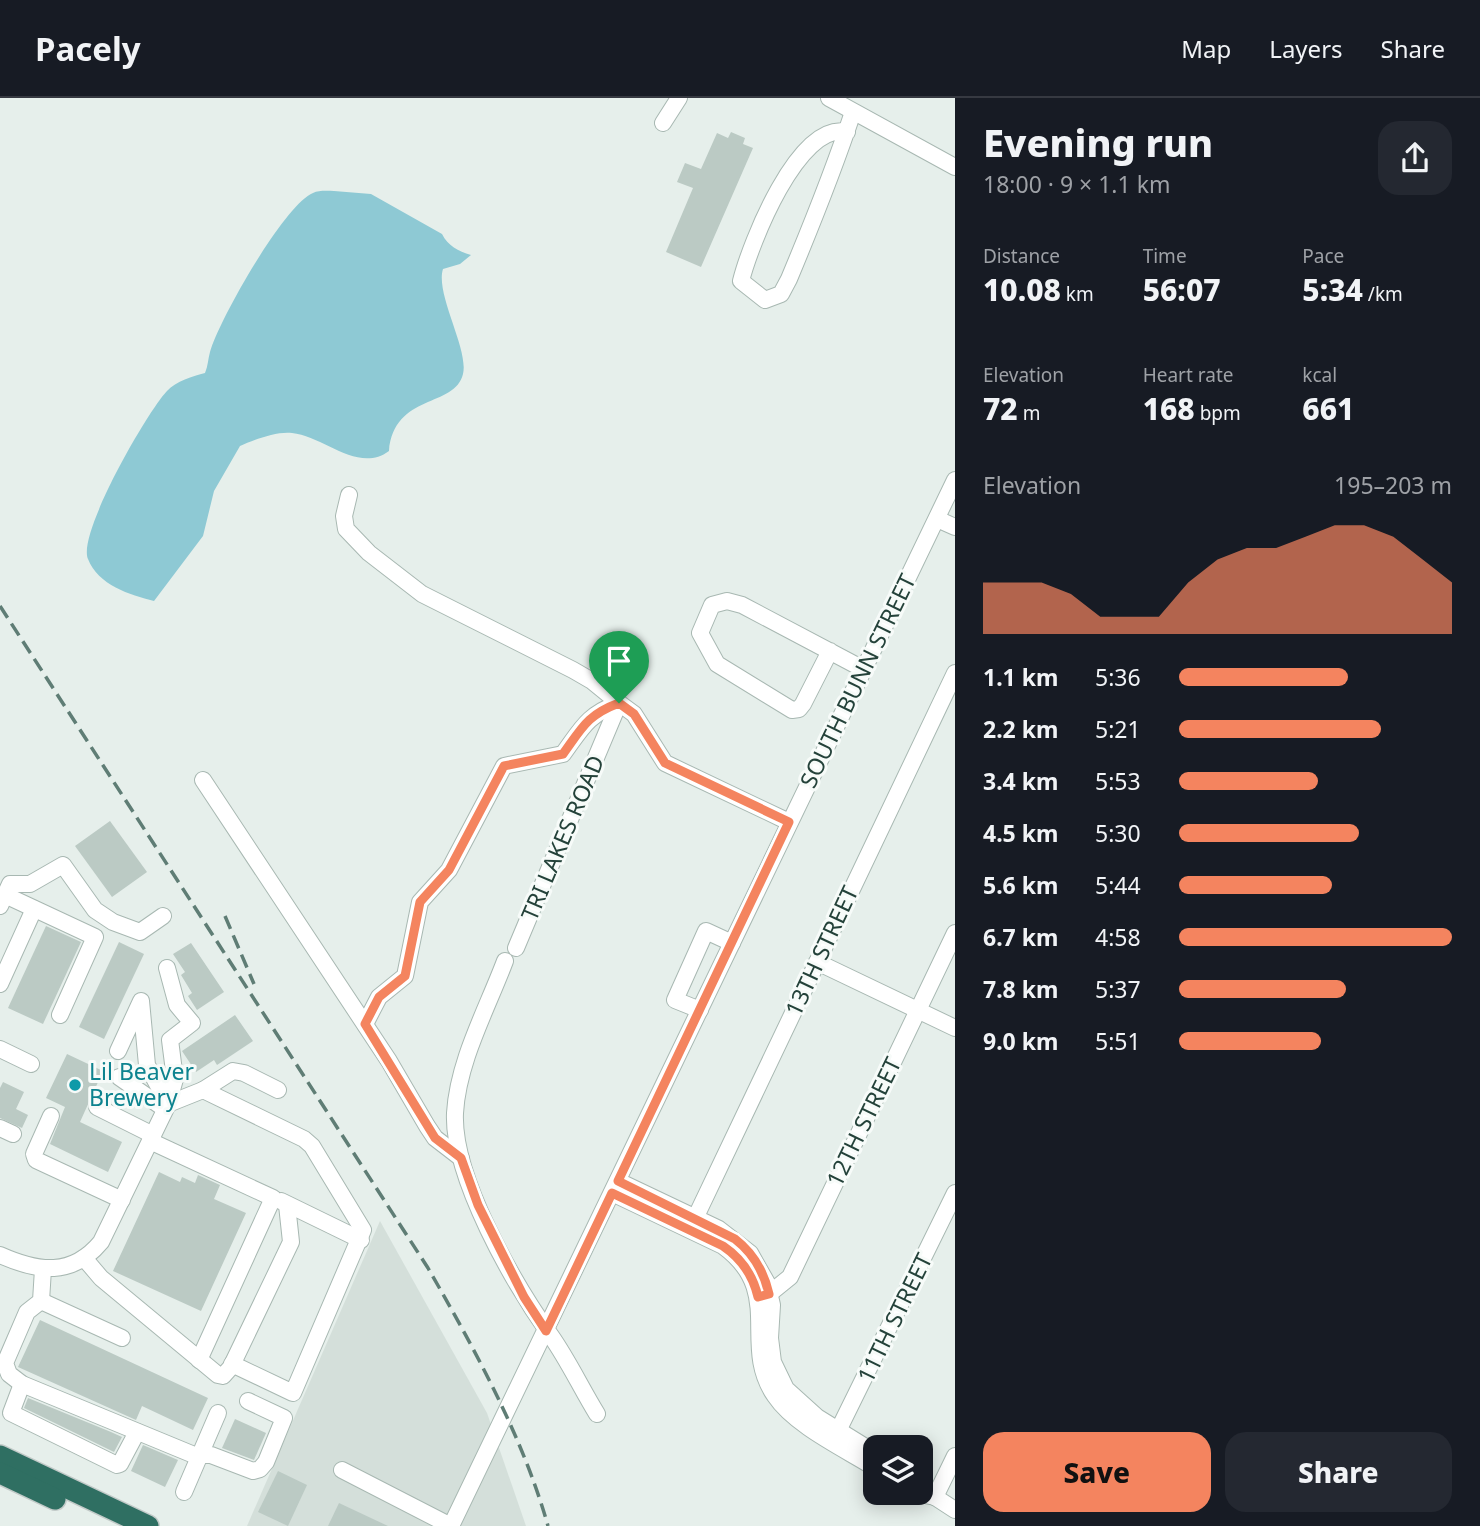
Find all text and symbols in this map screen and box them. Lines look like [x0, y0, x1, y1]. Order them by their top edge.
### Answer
text: Pacely [35, 26, 141, 71]
text: Map [1181, 32, 1231, 65]
text: Layers [1269, 32, 1343, 65]
text: Share [1381, 32, 1445, 65]
text: Evening run [983, 116, 1213, 168]
button: share [1378, 121, 1452, 195]
text: 18:00 · 9 × 1.1 km [983, 168, 1170, 200]
text: Distance [983, 243, 1060, 269]
text: Time [1143, 243, 1187, 269]
text: Pace [1302, 243, 1344, 269]
text: 10.08 [983, 269, 1061, 310]
text: 56:07 [1143, 269, 1221, 310]
text: 5:34 [1302, 269, 1363, 310]
text: km [1061, 281, 1094, 307]
text: /km [1363, 281, 1403, 307]
text: Elevation [983, 362, 1064, 388]
text: Heart rate [1143, 362, 1233, 388]
text: kcal [1302, 362, 1337, 388]
text: 72 [983, 388, 1018, 429]
text: 168 [1143, 388, 1195, 429]
text: 661 [1302, 388, 1354, 429]
text: m [1018, 400, 1040, 426]
text: bpm [1195, 400, 1241, 426]
text: Elevation [983, 469, 1081, 501]
text: 195–203 m [1334, 469, 1452, 501]
street label: SOUTH BUNN STREET [791, 568, 923, 793]
pin [589, 631, 649, 703]
icon: arrive [600, 642, 638, 680]
text: 1.1 km [983, 661, 1058, 693]
text: 5:36 [1095, 661, 1141, 693]
text: 2.2 km [983, 713, 1058, 745]
text: 5:21 [1095, 713, 1141, 745]
street label: TRI LAKES ROAD [513, 750, 611, 925]
text: 3.4 km [983, 765, 1058, 797]
text: 5:53 [1095, 765, 1141, 797]
text: 4.5 km [983, 817, 1058, 849]
text: 5:30 [1095, 817, 1141, 849]
text: 5.6 km [983, 869, 1058, 901]
text: 5:44 [1095, 869, 1141, 901]
street label: 13TH STREET [777, 880, 865, 1021]
text: 6.7 km [983, 921, 1058, 953]
text: 4:58 [1095, 921, 1141, 953]
text: 7.8 km [983, 973, 1058, 1005]
text: 5:37 [1095, 973, 1141, 1005]
text: 9.0 km [983, 1025, 1058, 1057]
text: 5:51 [1095, 1025, 1141, 1057]
street label: 12TH STREET [818, 1051, 908, 1192]
place label: Lil Beaver Brewery [89, 1055, 194, 1113]
marker: Lil Beaver Brewery [67, 1077, 83, 1093]
street label: 11TH STREET [849, 1247, 939, 1388]
button: Save [983, 1432, 1211, 1512]
button: Share [1225, 1432, 1452, 1512]
map controls [863, 1435, 933, 1505]
button: layers [863, 1435, 933, 1505]

